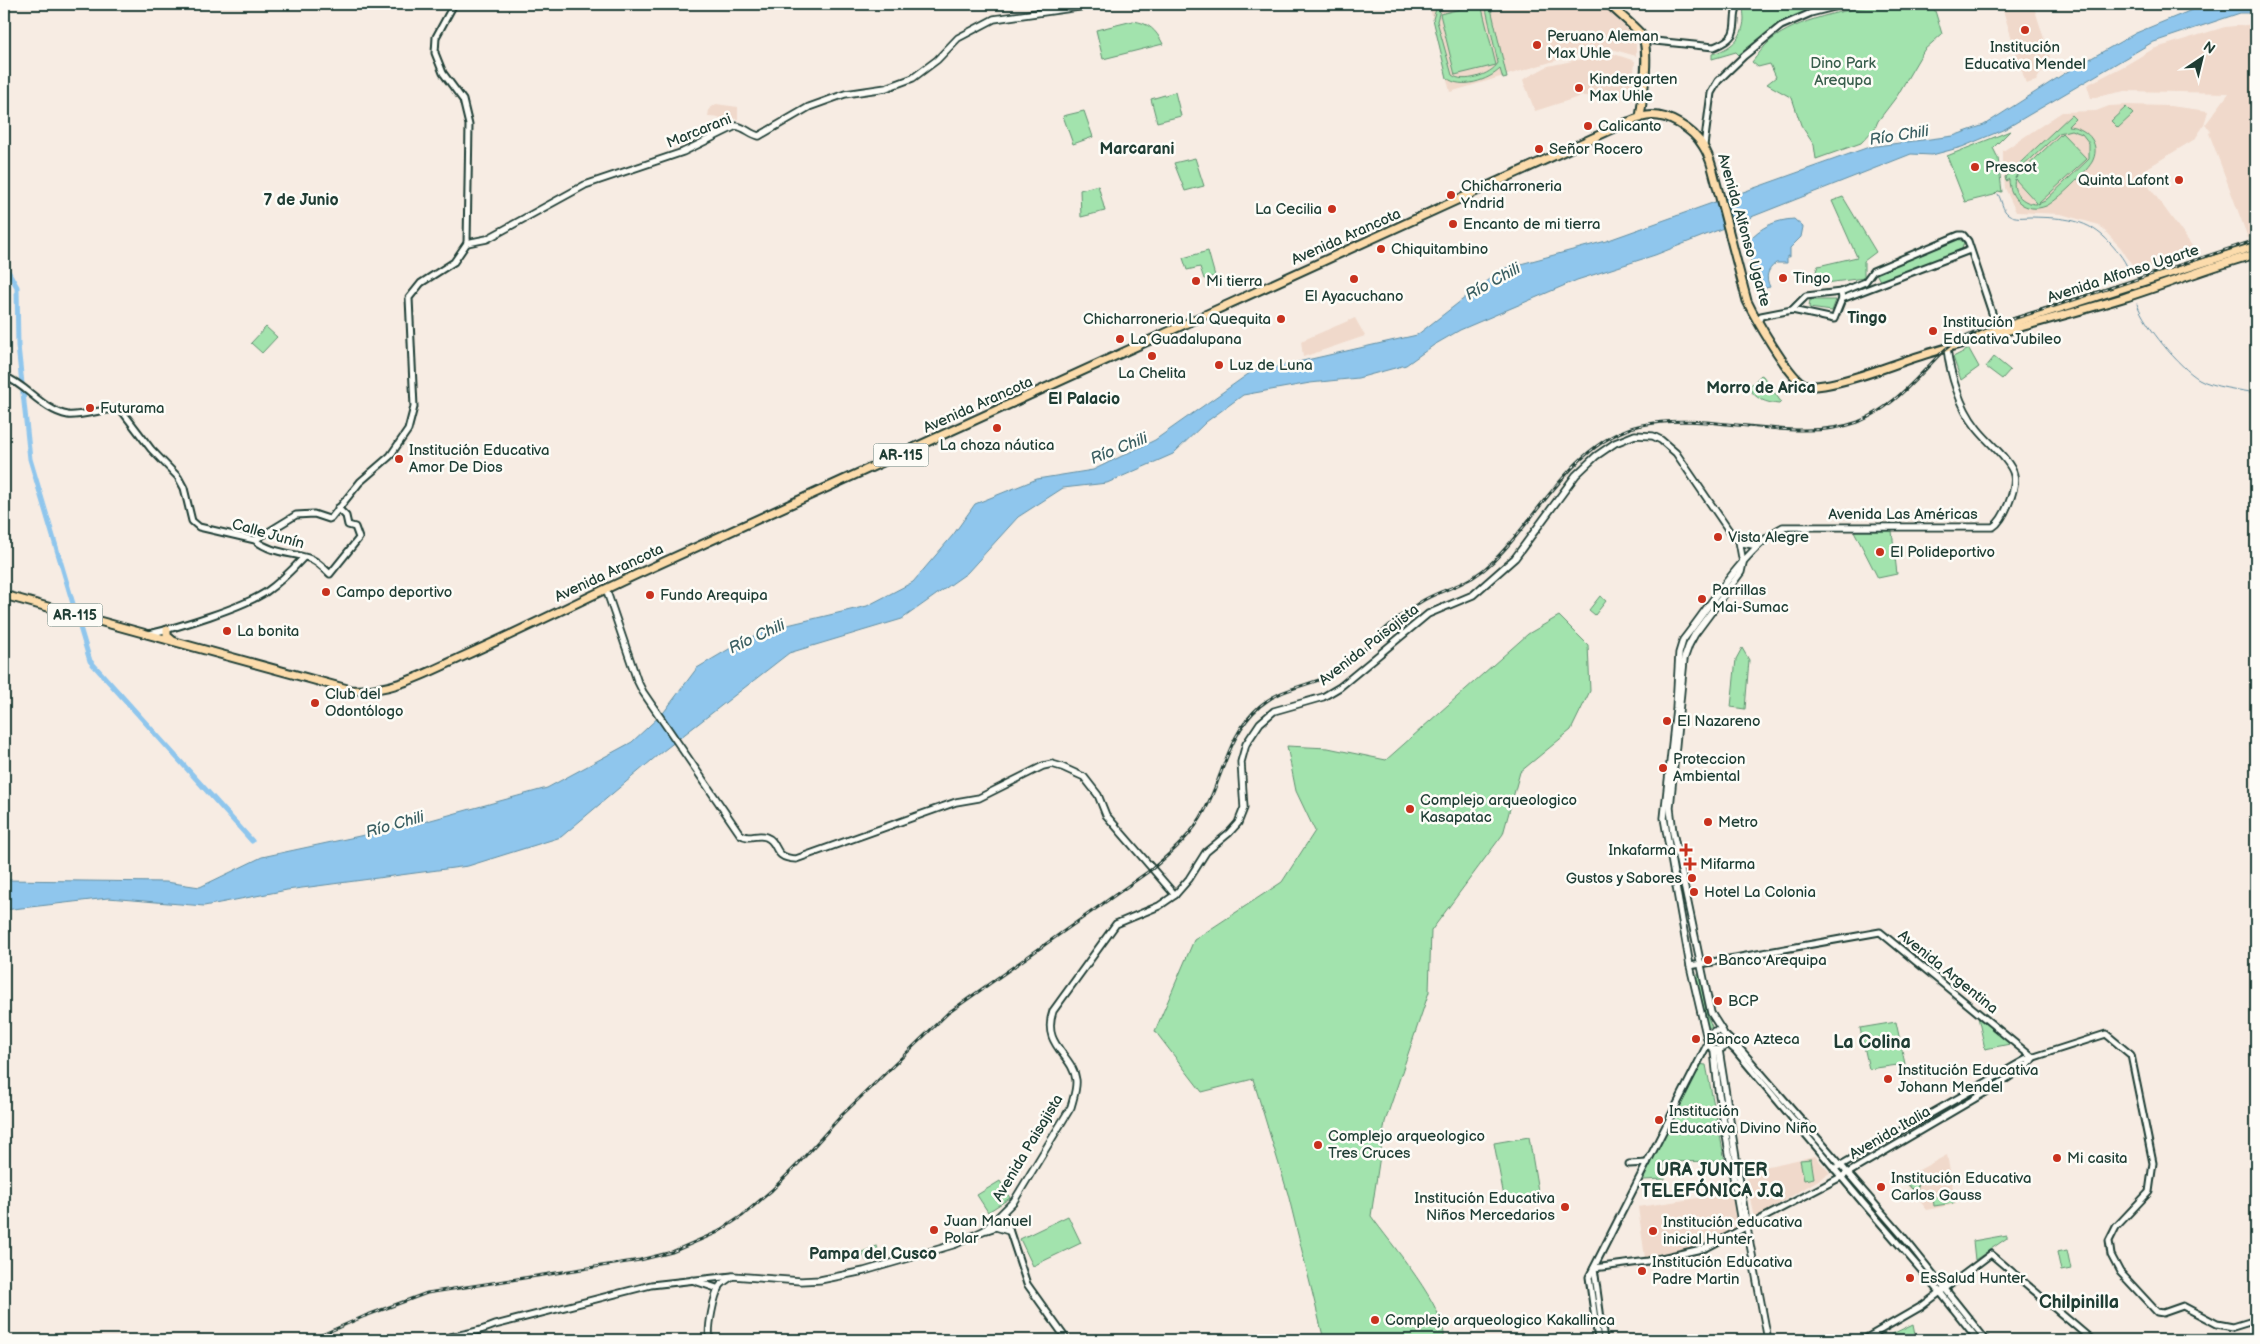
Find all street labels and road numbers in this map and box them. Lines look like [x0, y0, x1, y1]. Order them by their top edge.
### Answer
street label: Marcarani [664, 109, 734, 153]
street label: Avenida Alfonso Ugarte [1713, 151, 1775, 309]
street label: Avenida Arancota [1288, 204, 1404, 270]
street label: Avenida Alfonso Ugarte [2045, 240, 2201, 307]
street label: Avenida Arancota [920, 372, 1036, 438]
road number: AR-115 [874, 444, 928, 466]
street label: Avenida Las Américas [1828, 505, 1978, 524]
street label: Calle Junín [230, 515, 306, 553]
street label: Avenida Arancota [552, 539, 666, 607]
street label: Avenida Paisajista [1315, 600, 1423, 690]
road number: AR-115 [48, 604, 102, 626]
street label: Avenida Argentina [1894, 926, 2002, 1018]
street label: Avenida Paisajista [989, 1091, 1067, 1205]
street label: Avenida Italia [1846, 1102, 1934, 1164]

